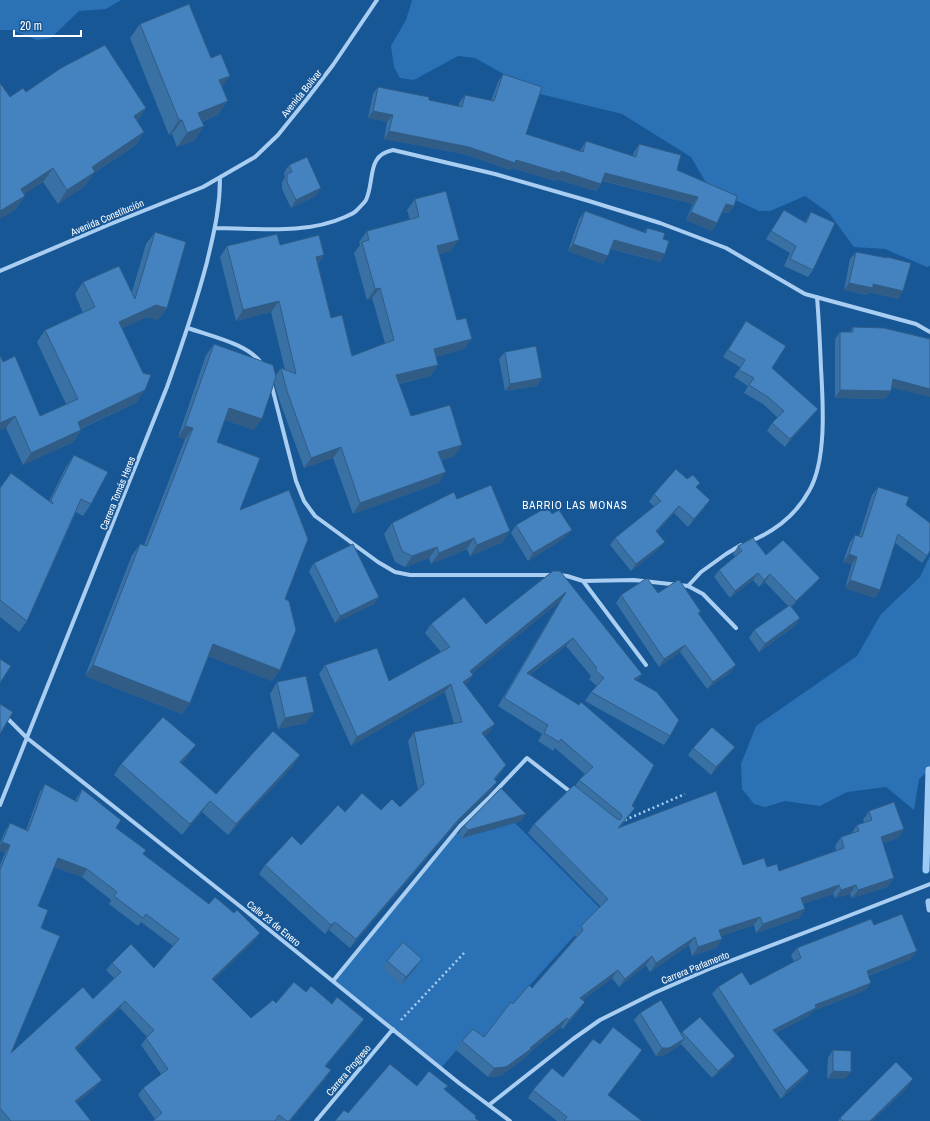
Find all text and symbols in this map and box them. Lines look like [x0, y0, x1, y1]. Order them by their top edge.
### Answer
scale bar [14, 12, 81, 38]
text: 20 m [20, 18, 42, 34]
street label: Avenida Bolívar [278, 67, 325, 121]
street label: Avenida Constitución [68, 196, 146, 239]
street label: Carrera Tomás Heres [97, 454, 138, 532]
district label: BARRIO LAS MONAS [522, 498, 628, 512]
street label: Calle 23 de Enero [244, 898, 304, 949]
street label: Carrera Parlamento [659, 948, 731, 987]
street label: Carrera Progreso [323, 1042, 374, 1099]

